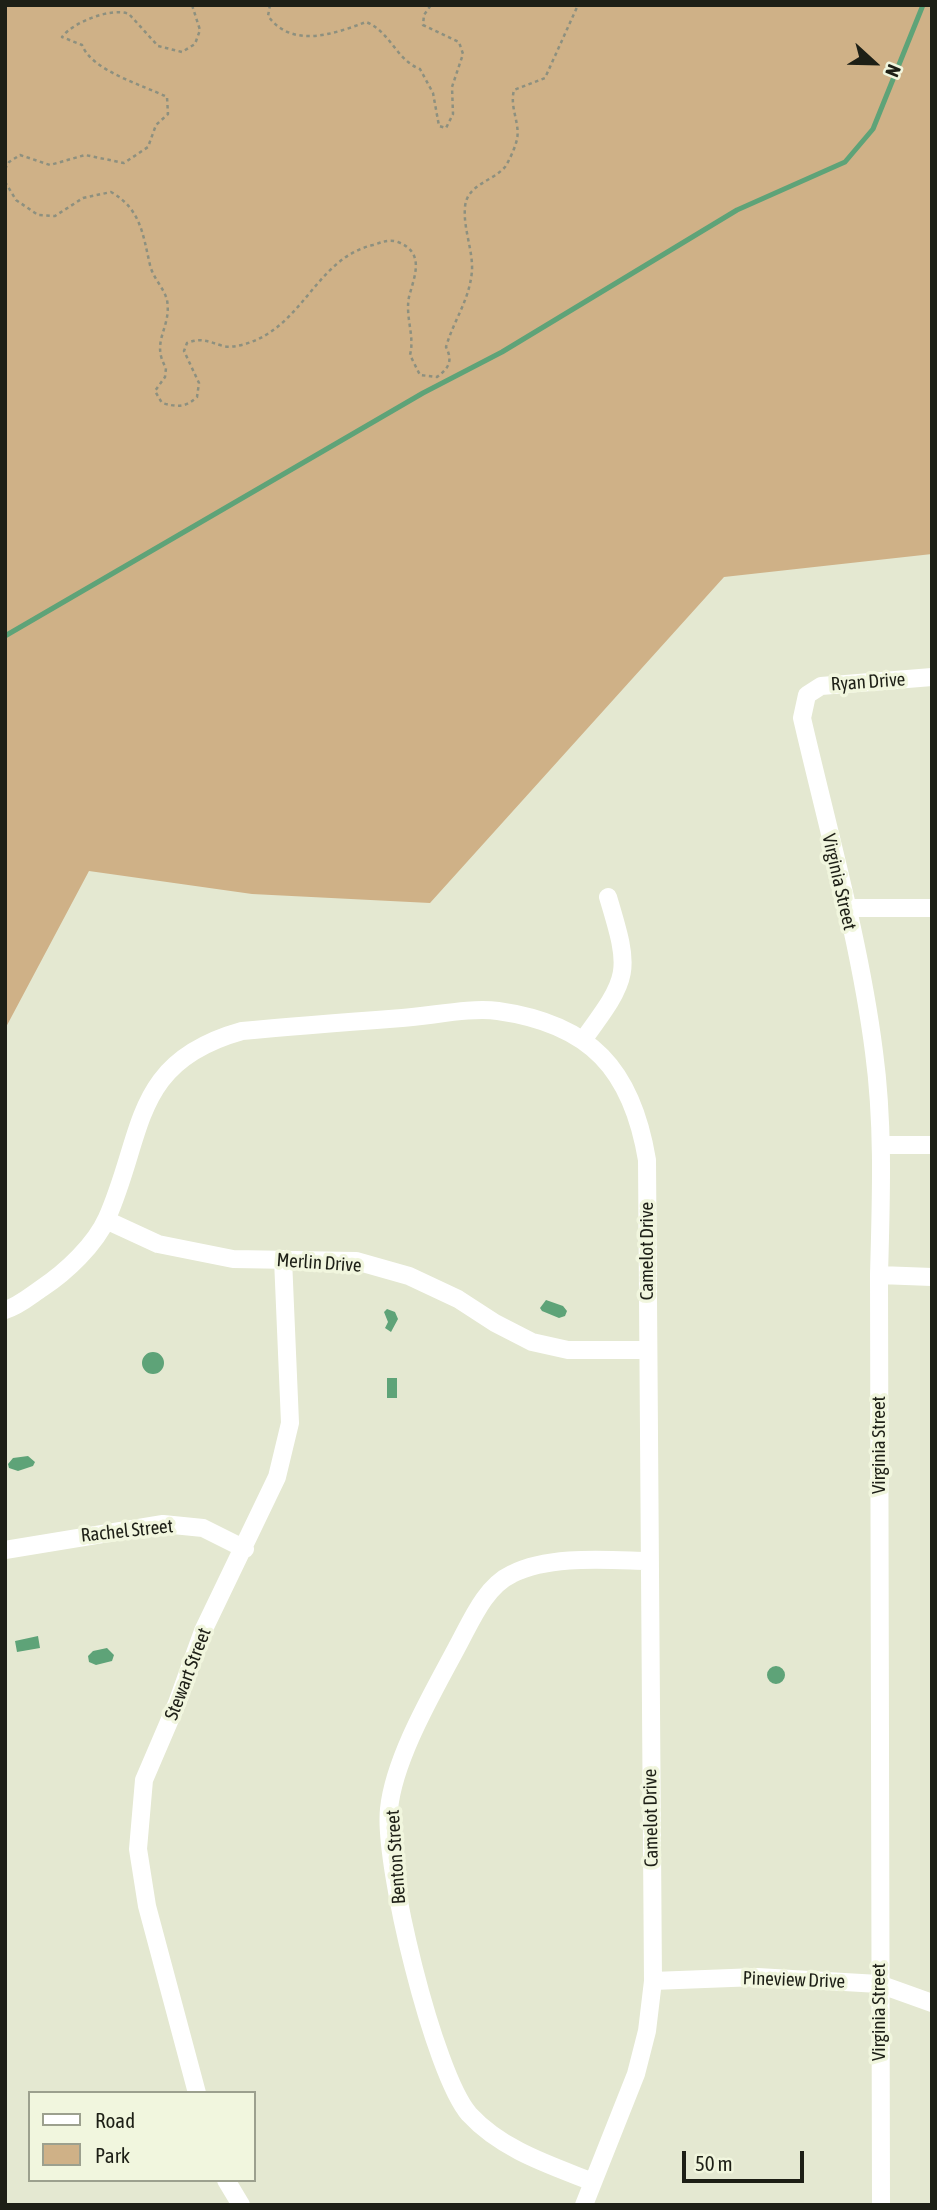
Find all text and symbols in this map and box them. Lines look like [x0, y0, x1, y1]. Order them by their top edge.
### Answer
north arrow [839, 28, 909, 98]
text: N [881, 62, 906, 80]
street label: Ryan Drive [830, 668, 906, 696]
street label: Virginia Street [817, 832, 861, 932]
street label: Camelot Drive [636, 1202, 658, 1300]
street label: Merlin Drive [276, 1249, 362, 1277]
street label: Virginia Street [868, 1396, 890, 1494]
street label: Rachel Street [80, 1515, 174, 1547]
street label: Stewart Street [160, 1625, 216, 1723]
street label: Camelot Drive [639, 1769, 663, 1867]
street label: Benton Street [381, 1809, 411, 1905]
street label: Virginia Street [868, 1963, 890, 2061]
street label: Pineview Drive [742, 1967, 846, 1993]
legend [28, 2091, 256, 2182]
text: Road [95, 2108, 135, 2132]
scale bar [685, 2136, 808, 2180]
text: Park [95, 2143, 130, 2167]
text: 50 m [695, 2151, 733, 2175]

